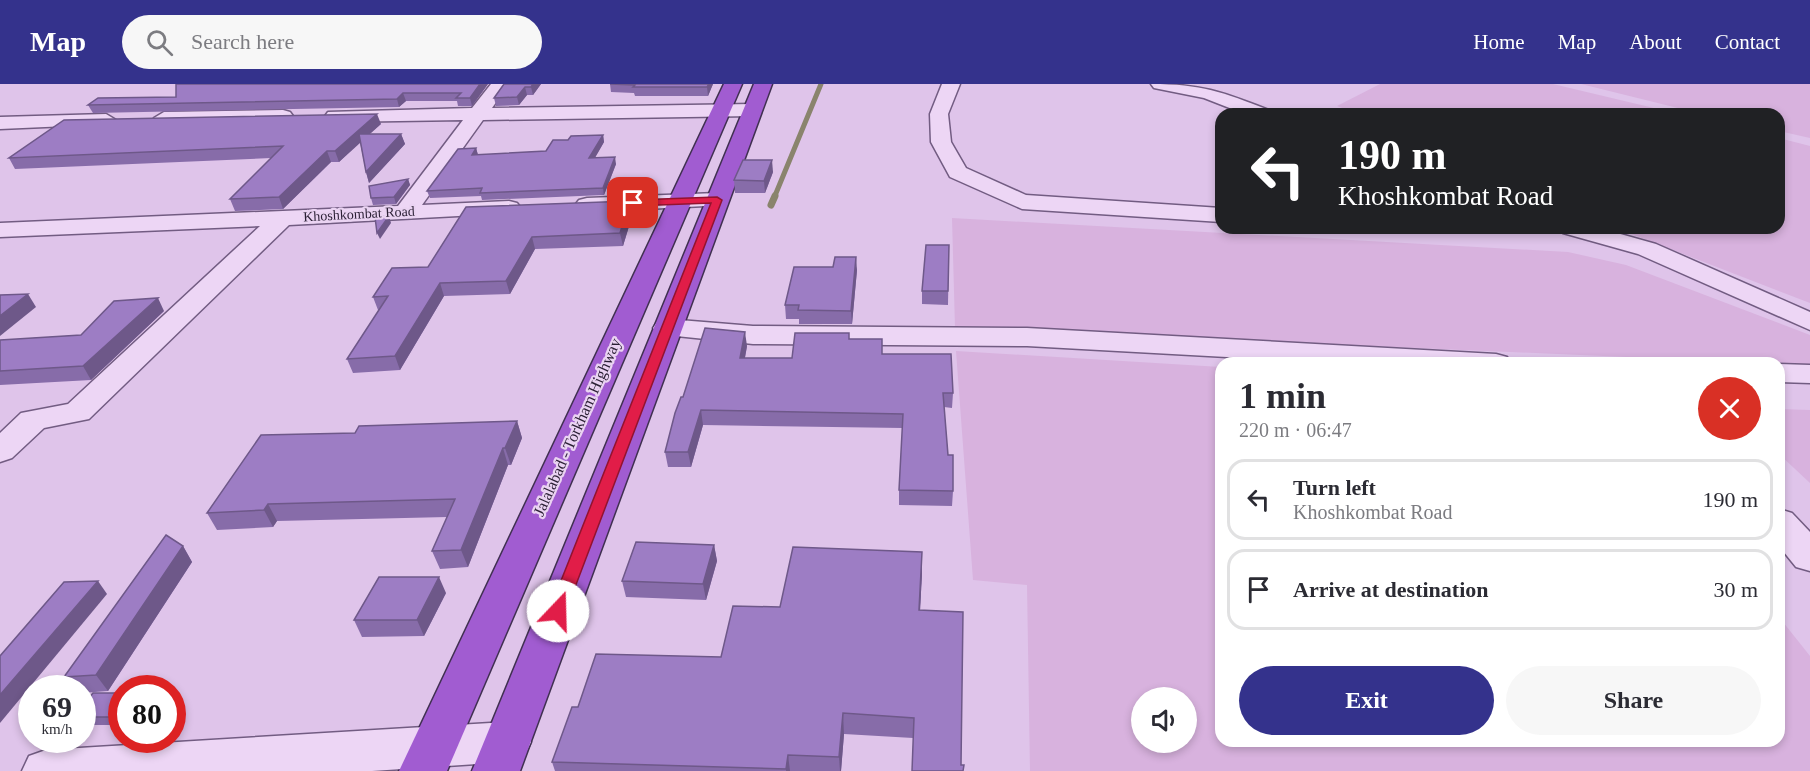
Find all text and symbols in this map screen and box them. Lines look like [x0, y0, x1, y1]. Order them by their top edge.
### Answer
search box [122, 15, 542, 69]
text: Map [30, 26, 86, 57]
icon: search [143, 26, 176, 59]
text: Search here [191, 29, 294, 54]
text: Home [1473, 30, 1525, 54]
text: Map [1558, 30, 1596, 54]
text: About [1629, 30, 1682, 54]
text: Contact [1715, 30, 1780, 54]
icon: left [1239, 132, 1317, 210]
text: 190 m [1338, 132, 1447, 178]
pin [607, 177, 658, 228]
text: Khoshkombat Road [1338, 181, 1553, 211]
icon: arrive [616, 186, 649, 219]
street label: Khoshkombat Road [303, 204, 415, 224]
street label: Jalalabad - Torkham Highway [530, 335, 625, 519]
text: 1 min [1239, 376, 1326, 416]
button: close [1698, 377, 1761, 440]
text: 220 m · 06:47 [1239, 419, 1352, 441]
text: Turn left [1293, 475, 1376, 500]
icon: left [1242, 483, 1275, 516]
text: 190 m [1702, 487, 1758, 512]
text: Khoshkombat Road [1293, 501, 1452, 523]
icon: arrive [1242, 573, 1275, 606]
text: Arrive at destination [1293, 577, 1489, 602]
text: 30 m [1713, 577, 1758, 602]
position arrow [526, 579, 590, 643]
button: Exit [1239, 666, 1494, 735]
button: Share [1506, 666, 1761, 735]
speed limit sign: 80 [108, 675, 186, 753]
map controls [1131, 687, 1197, 753]
button: sound [1131, 687, 1197, 753]
text: 69 [42, 690, 72, 723]
text: km/h [42, 721, 72, 737]

